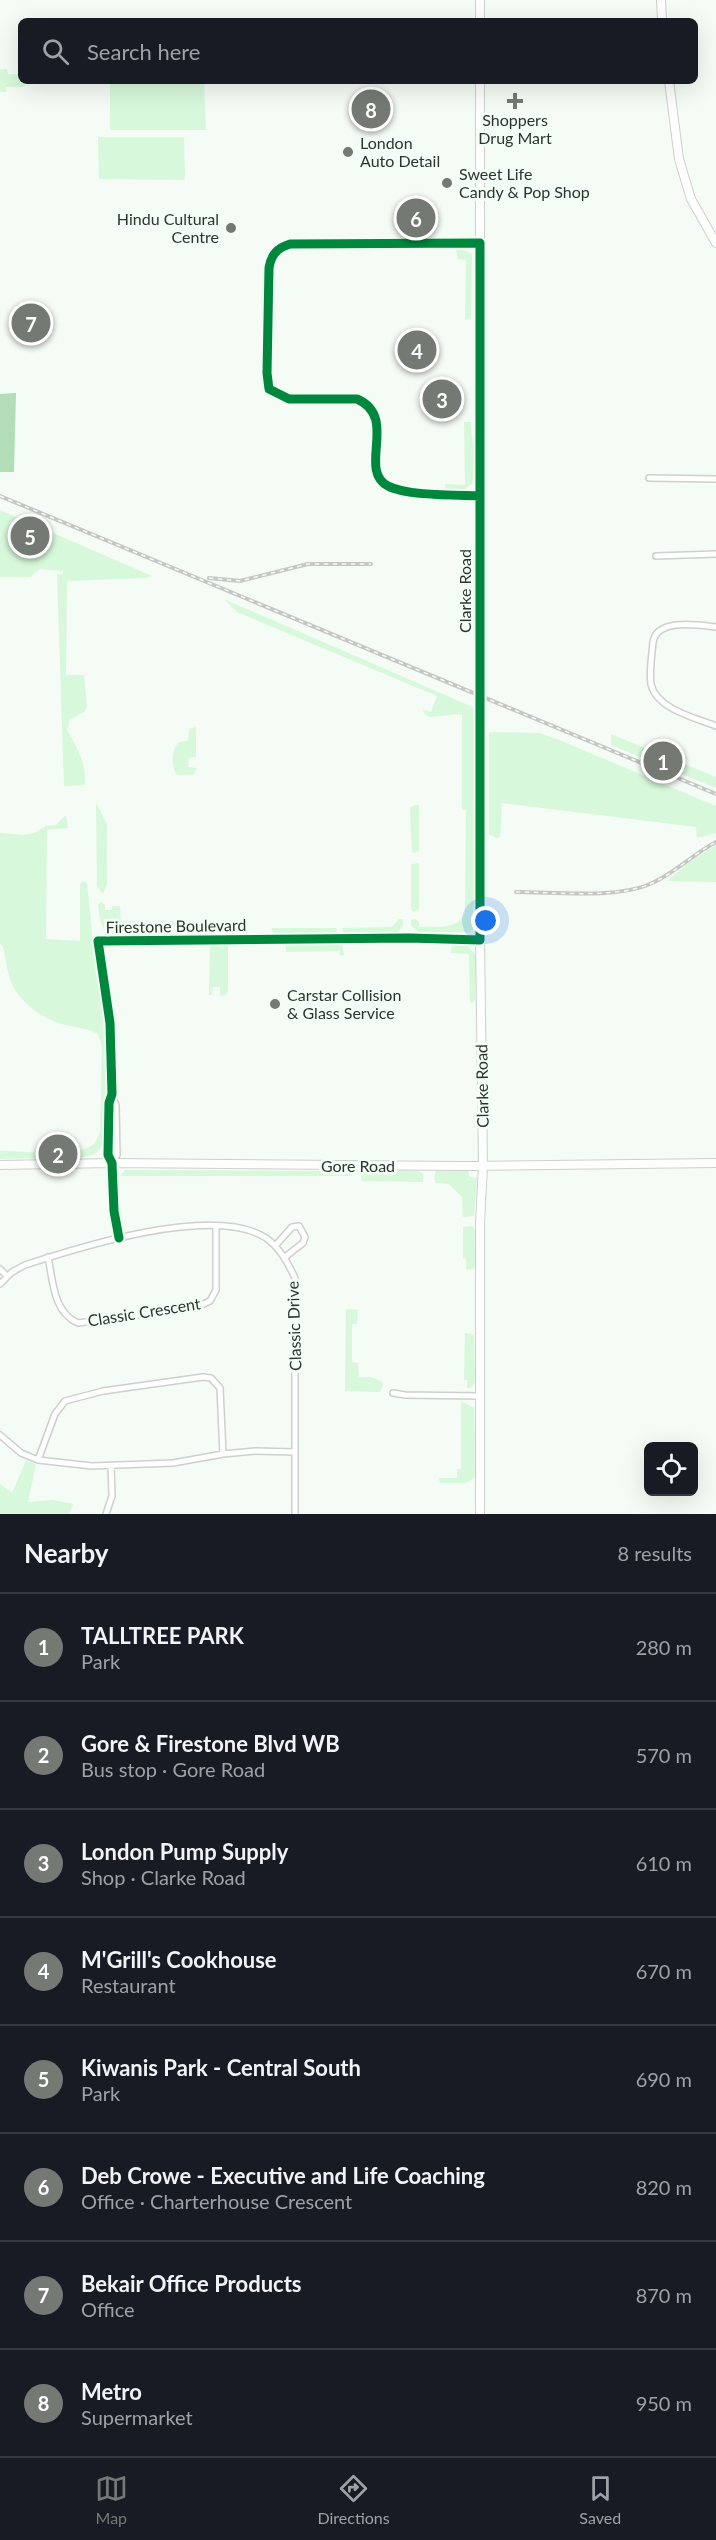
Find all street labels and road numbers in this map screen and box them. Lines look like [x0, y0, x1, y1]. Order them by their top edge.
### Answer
street label: Clarke Road [455, 549, 474, 633]
street label: Firestone Boulevard [105, 915, 247, 936]
street label: Clarke Road [471, 1044, 492, 1128]
street label: Gore Road [321, 1156, 395, 1175]
street label: Classic Drive [282, 1281, 305, 1371]
street label: Classic Crescent [86, 1293, 202, 1330]

